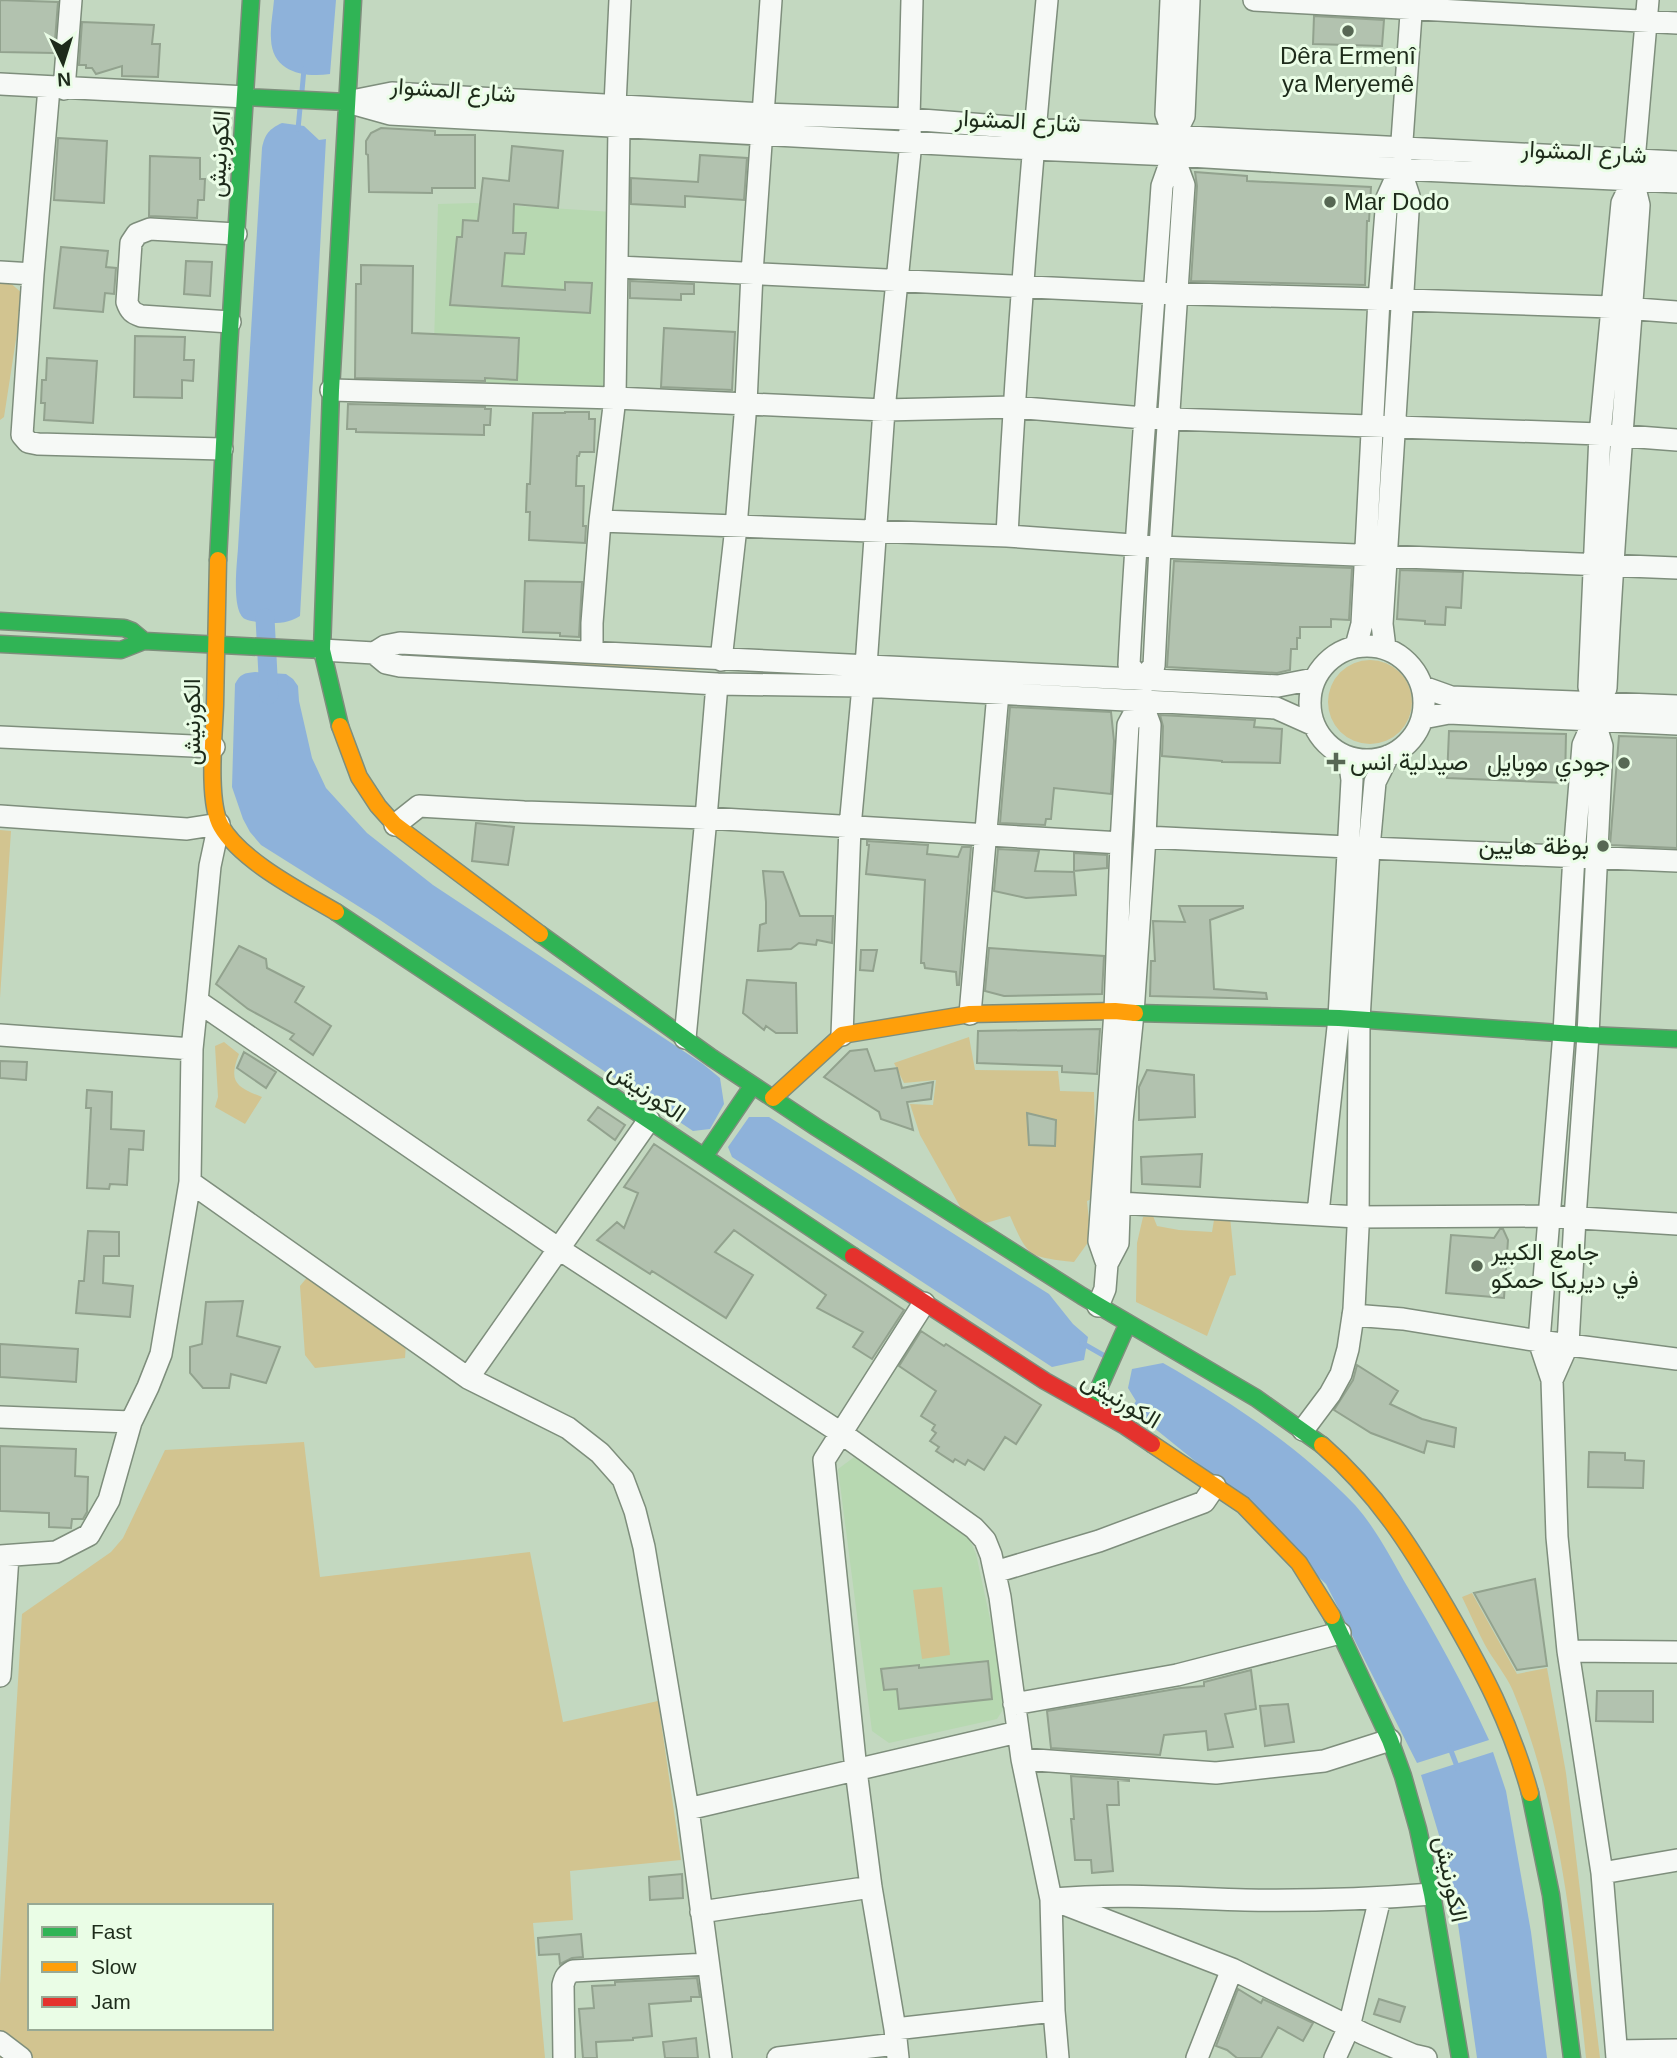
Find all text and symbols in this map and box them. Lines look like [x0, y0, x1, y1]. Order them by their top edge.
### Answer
marker: Dêra Ermenî ya Meryemê [1340, 23, 1356, 39]
north arrow [28, 28, 98, 98]
place label: Dêra Ermenî ya Meryemê [1280, 42, 1417, 97]
text: N [57, 69, 72, 90]
street label: شارع المشوار [388, 72, 517, 110]
street label: شارع المشوار [953, 104, 1082, 140]
street label: الكورنيش [202, 110, 237, 199]
street label: شارع المشوار [1519, 135, 1648, 171]
place label: Mar Dodo [1344, 188, 1449, 215]
marker: Mar Dodo [1322, 194, 1338, 210]
street label: الكورنيش [178, 678, 207, 766]
place label: صيدلية انس [1350, 748, 1468, 776]
place label: جودي موبايل [1487, 749, 1610, 782]
marker: صيدلية انس [1328, 754, 1344, 770]
marker: جودي موبايل [1616, 755, 1632, 771]
place label: بوظة هايين [1478, 832, 1589, 861]
marker: بوظة هايين [1595, 838, 1611, 854]
street label: الكورنيش [602, 1056, 691, 1129]
place label: جامع الكبير في ديريكا حمكو [1490, 1238, 1639, 1299]
marker: جامع الكبير في ديريكا حمكو [1469, 1258, 1485, 1274]
street label: الكورنيش [1076, 1366, 1166, 1435]
street label: الكورنيش [1427, 1833, 1474, 1925]
legend [28, 1904, 273, 2030]
text: Fast [91, 1920, 132, 1943]
text: Slow [91, 1955, 137, 1978]
text: Jam [91, 1990, 131, 2013]

